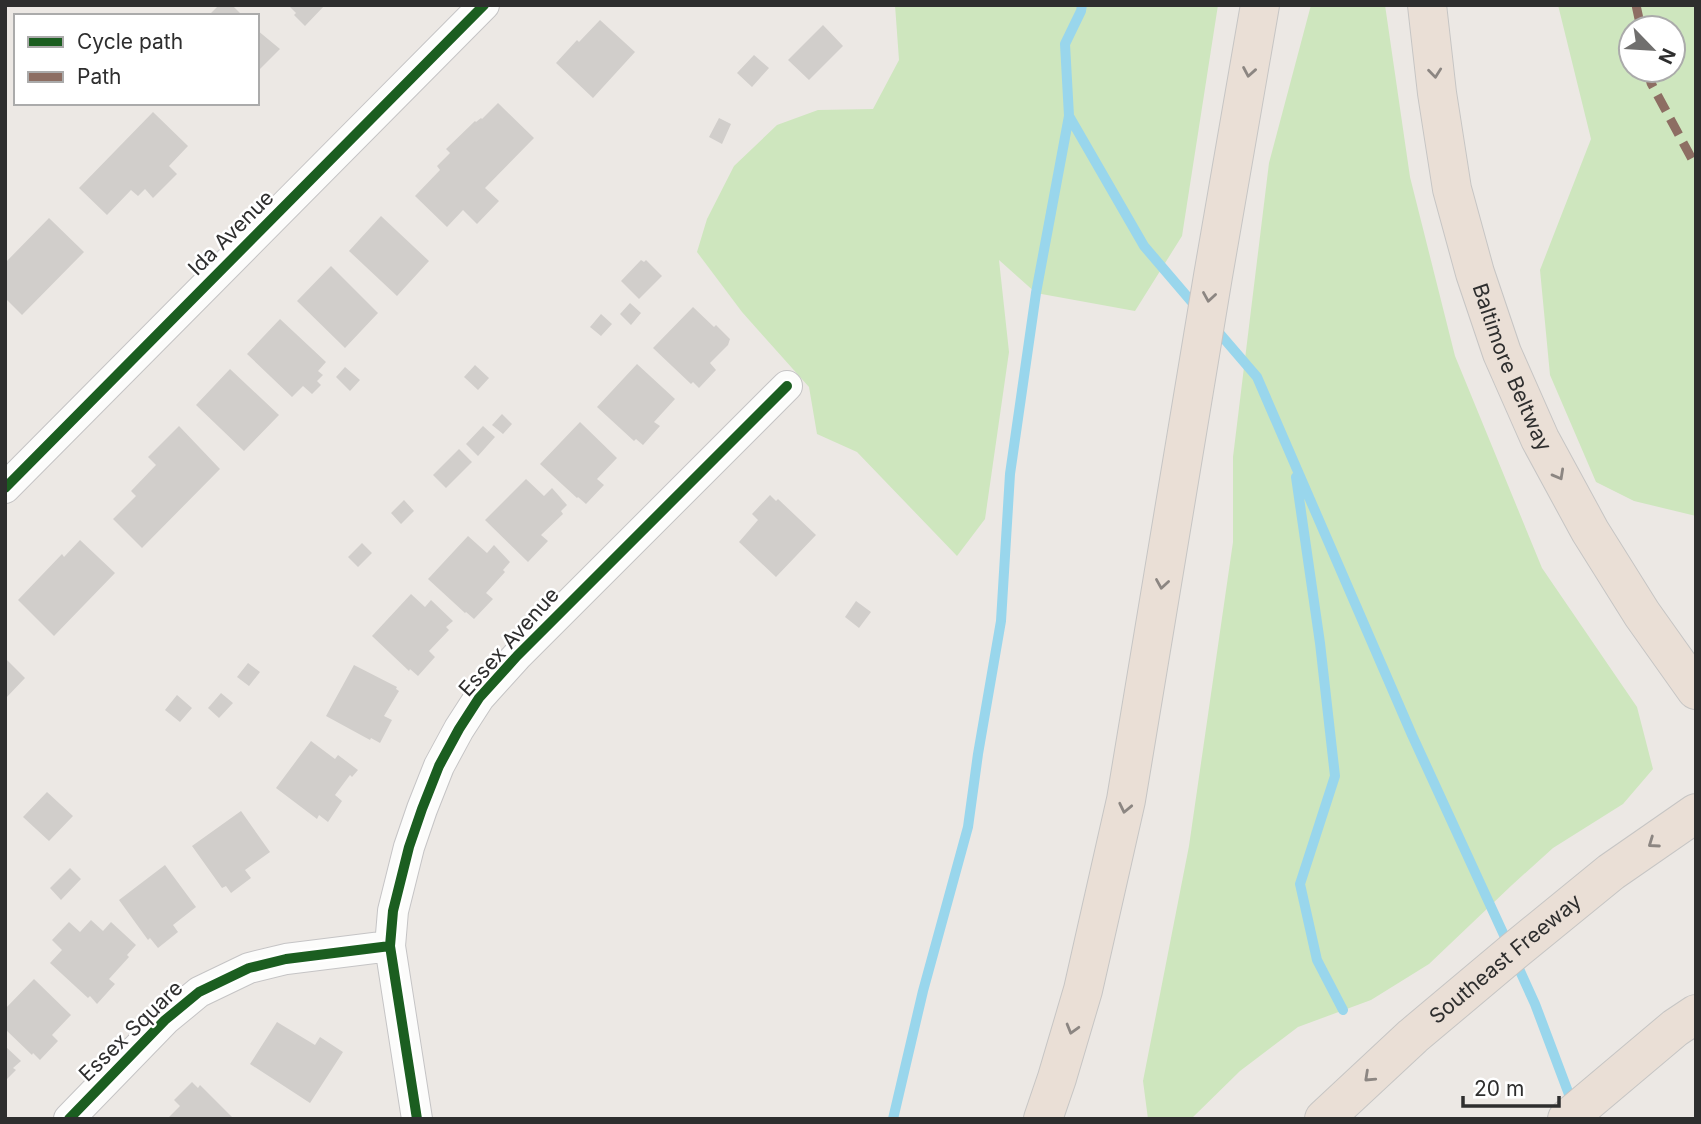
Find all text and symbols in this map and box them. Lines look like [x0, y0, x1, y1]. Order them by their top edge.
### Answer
legend [14, 14, 259, 105]
north arrow [1617, 14, 1687, 84]
text: Cycle path [77, 29, 183, 54]
text: N [1653, 45, 1680, 67]
text: Path [77, 64, 122, 89]
one-way arrow [1242, 66, 1257, 78]
one-way arrow [1427, 68, 1442, 79]
street label: Ida Avenue [183, 185, 278, 280]
street label: Baltimore Beltway [1467, 280, 1557, 456]
one-way arrow [1202, 291, 1217, 302]
one-way arrow [1551, 468, 1565, 480]
one-way arrow [1155, 578, 1170, 589]
street label: Essex Avenue [453, 582, 564, 701]
one-way arrow [1118, 802, 1133, 814]
one-way arrow [1648, 835, 1661, 848]
street label: Southeast Freeway [1424, 888, 1586, 1029]
street label: Essex Square [74, 975, 188, 1086]
one-way arrow [1065, 1023, 1080, 1035]
scale bar [1463, 1064, 1559, 1108]
one-way arrow [1364, 1069, 1377, 1082]
text: 20 m [1474, 1076, 1524, 1101]

